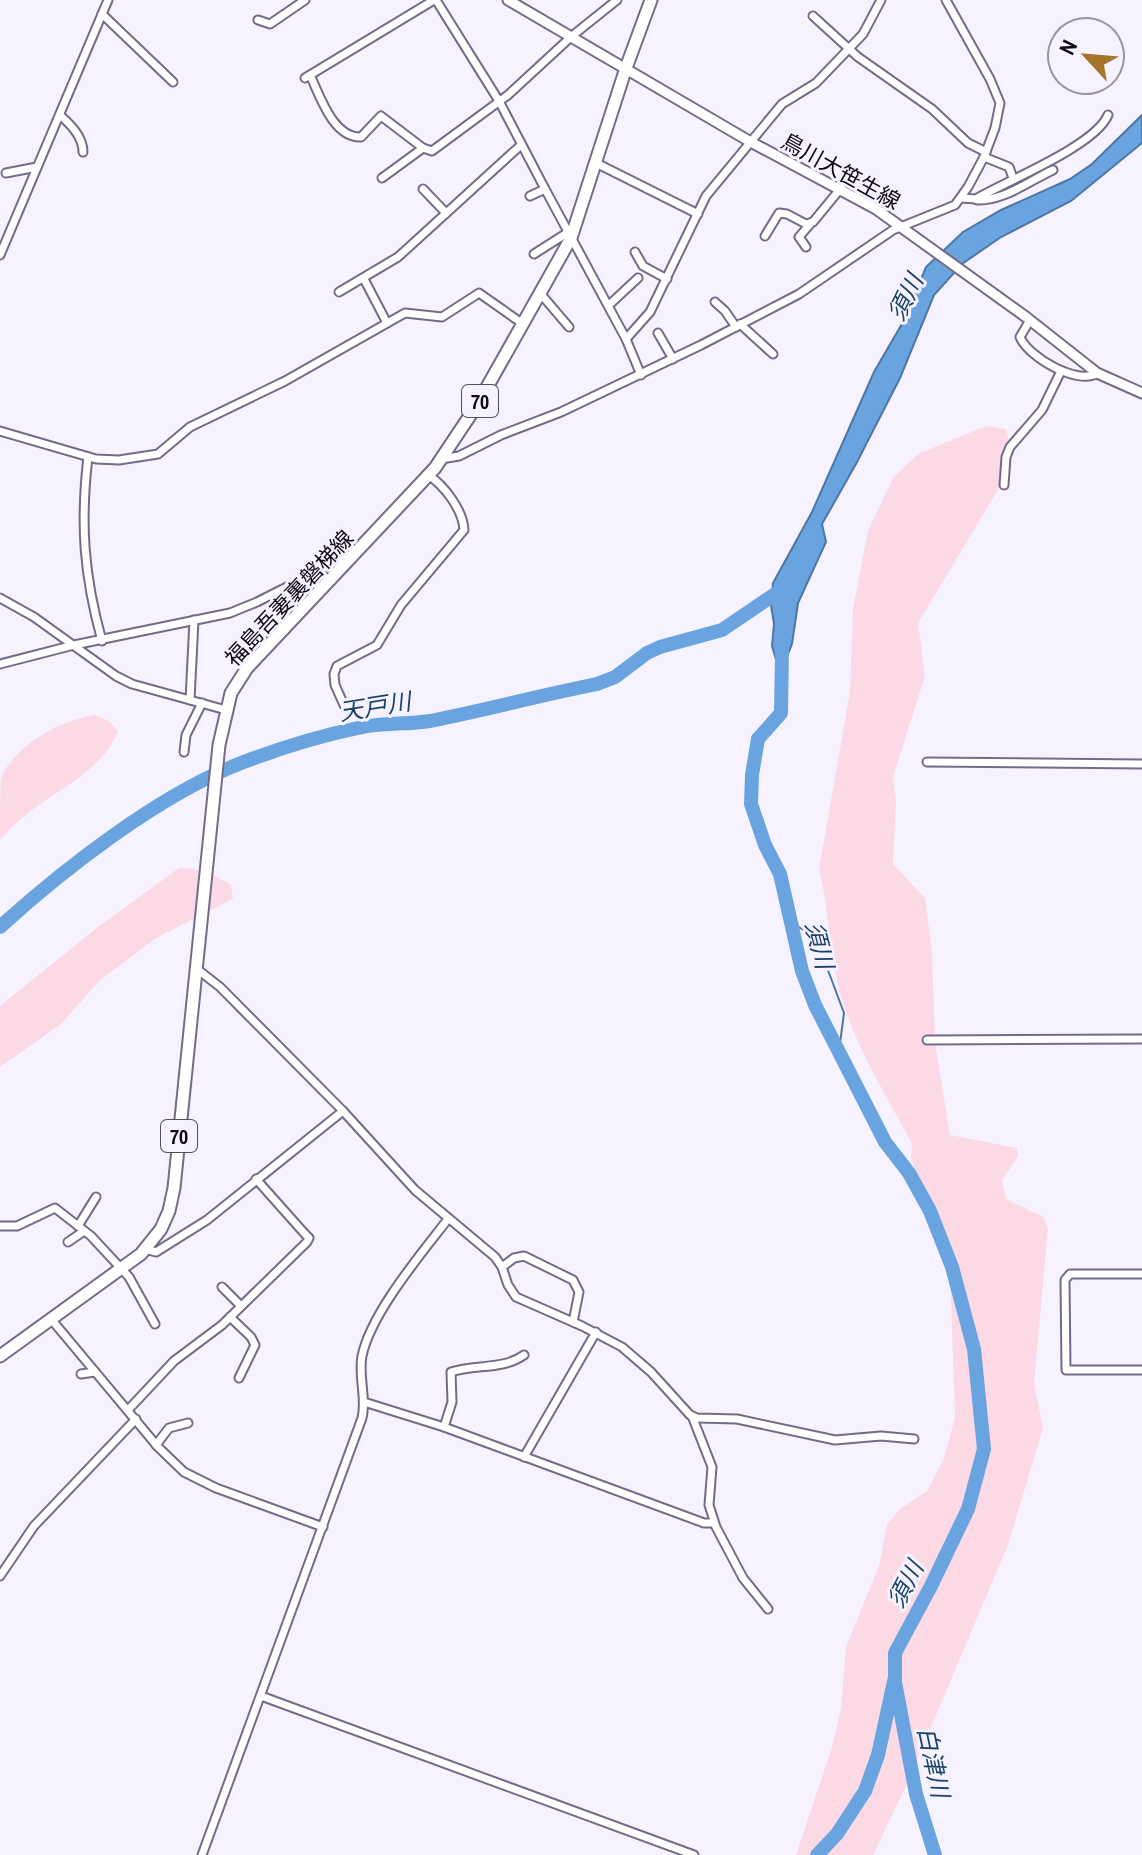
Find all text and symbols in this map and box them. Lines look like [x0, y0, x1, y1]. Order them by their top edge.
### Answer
north arrow [1046, 16, 1126, 96]
text: N [1052, 35, 1084, 60]
street label: 鳥川大笹生線 [776, 126, 906, 216]
water label: 須川 [880, 266, 931, 326]
road number: 70 [462, 385, 498, 417]
street label: 福島吾妻裏磐梯線 [218, 523, 360, 673]
water label: 天戸川 [337, 684, 416, 727]
water label: 須川 [798, 918, 842, 975]
road number: 70 [161, 1120, 197, 1152]
water label: 須川 [880, 1553, 932, 1613]
water label: 白津川 [911, 1723, 958, 1803]

